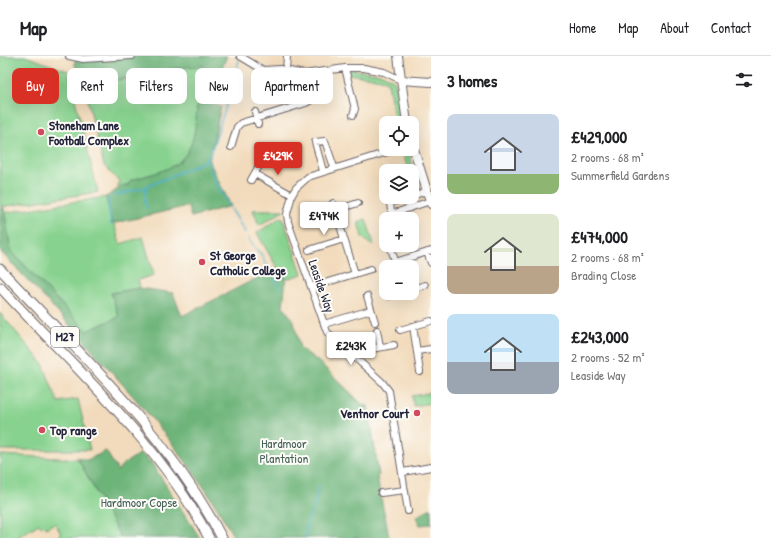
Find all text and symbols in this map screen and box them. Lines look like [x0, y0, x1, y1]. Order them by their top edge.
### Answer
text: Map [20, 15, 47, 41]
text: Home [569, 18, 596, 37]
text: Map [618, 18, 638, 37]
text: About [660, 18, 689, 37]
text: Contact [711, 18, 751, 37]
chip: Buy [12, 68, 59, 104]
chip: Rent [67, 68, 118, 104]
chip: Filters [126, 68, 187, 104]
chip: New [195, 68, 243, 104]
chip: Apartment [251, 68, 333, 104]
text: 3 homes [447, 69, 497, 92]
icon: filters [733, 69, 755, 91]
place label: Stoneham Lane Football Complex [48, 116, 129, 150]
map controls [379, 116, 419, 300]
button: locate [379, 116, 419, 156]
text: £429,000 [571, 125, 627, 148]
marker: Stoneham Lane Football Complex [36, 127, 46, 137]
icon: home [479, 130, 527, 178]
pin: £429K [250, 142, 306, 176]
text: £429K [263, 146, 293, 164]
text: 2 rooms · 68 m² [571, 148, 644, 166]
button: layers [379, 164, 419, 204]
text: Summerfield Gardens [571, 166, 669, 184]
pin: £474K [296, 202, 352, 236]
text: £474K [309, 206, 339, 224]
button: + [379, 212, 419, 252]
text: £474,000 [571, 225, 628, 248]
icon: home [479, 230, 527, 278]
place label: St George Catholic College [210, 246, 287, 280]
text: 2 rooms · 68 m² [571, 248, 644, 266]
marker: St George Catholic College [197, 257, 207, 267]
street label: Leaside Way [305, 257, 340, 315]
button: − [379, 260, 419, 300]
text: Brading Close [571, 266, 636, 284]
text: £243,000 [571, 325, 629, 348]
road number: M27 [51, 327, 79, 347]
icon: home [479, 330, 527, 378]
pin: £243K [323, 332, 379, 366]
text: £243K [336, 336, 366, 354]
text: 2 rooms · 52 m² [571, 348, 644, 366]
text: Leaside Way [571, 366, 626, 384]
place label: Ventnor Court [340, 404, 410, 422]
marker: Ventnor Court [412, 408, 422, 418]
place label: Top range [49, 421, 98, 440]
marker: Top range [37, 425, 47, 435]
park label: Hardmoor Plantation [260, 434, 308, 467]
park label: Hardmoor Copse [101, 493, 177, 511]

